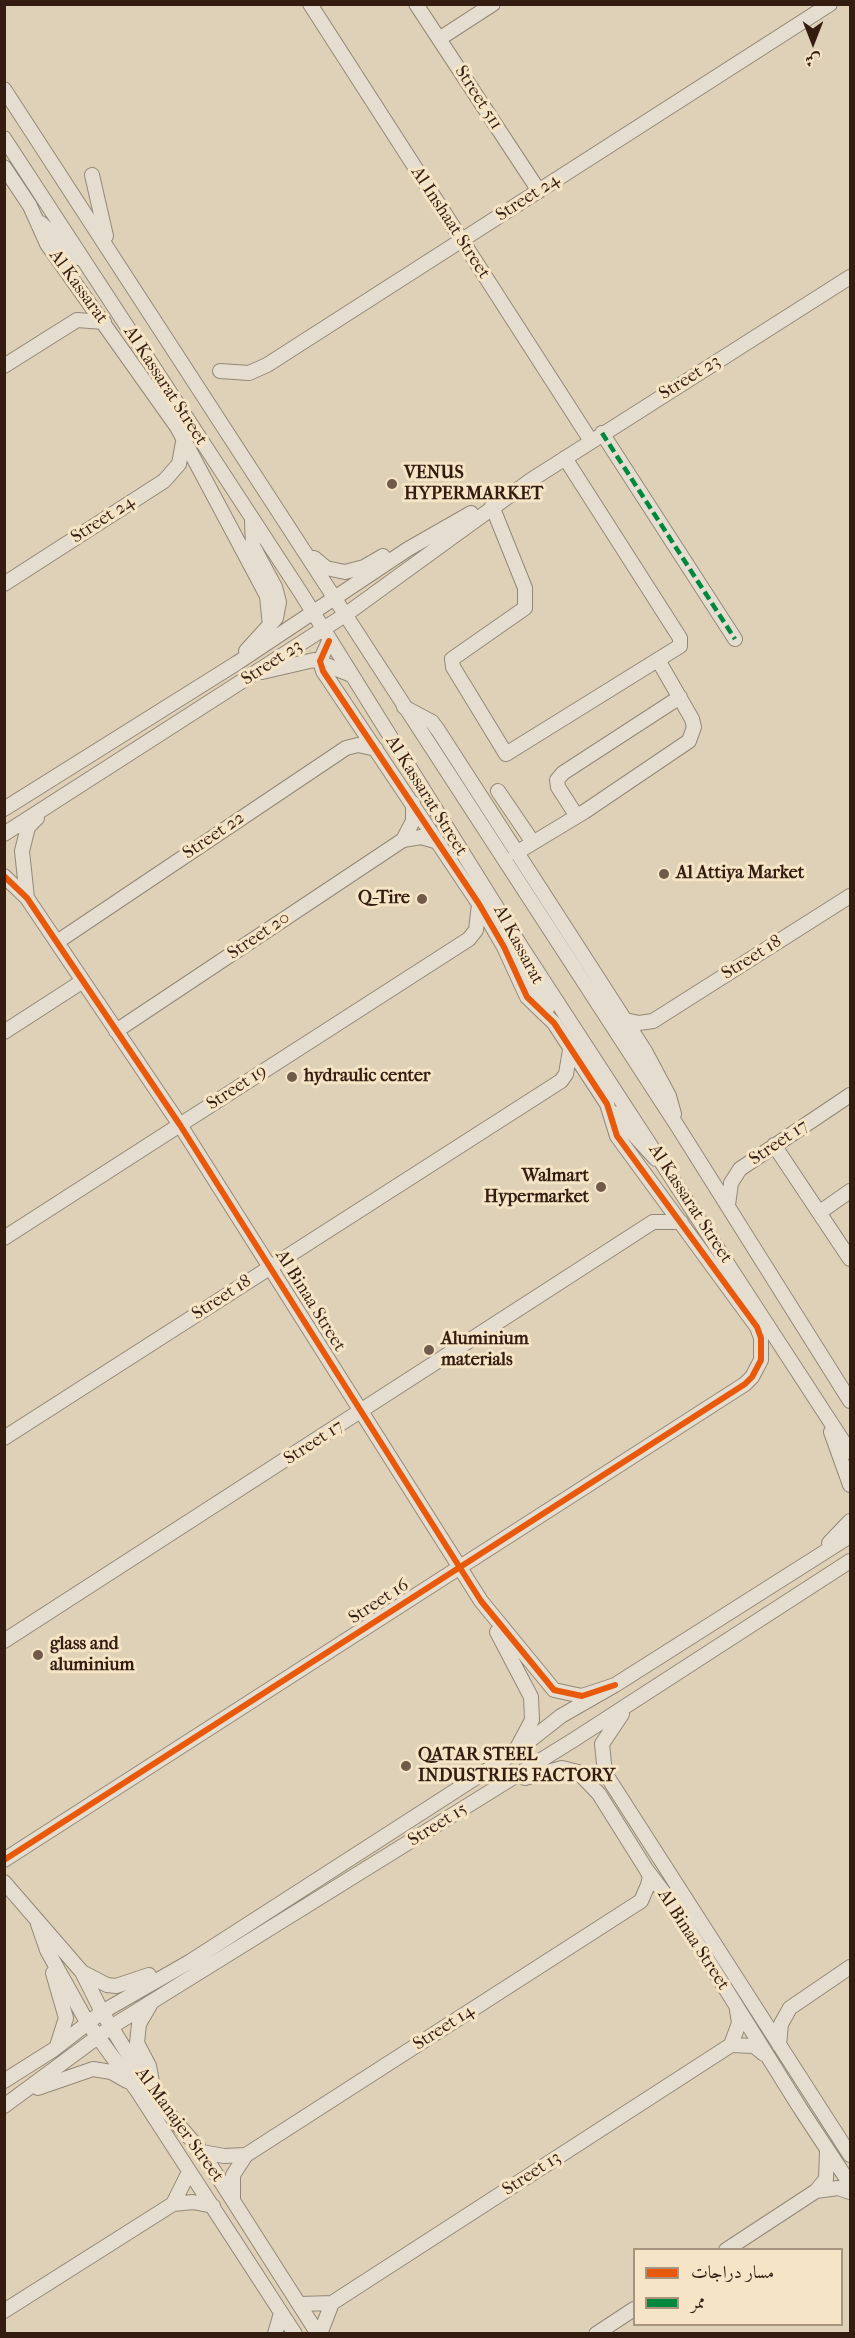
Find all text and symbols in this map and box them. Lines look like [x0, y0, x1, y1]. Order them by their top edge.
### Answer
north arrow [783, 12, 843, 72]
text: ش [805, 51, 821, 70]
street label: Street 511 [449, 62, 507, 134]
street label: Al Inshaat Street [406, 163, 494, 283]
street label: Street 24 [492, 170, 564, 226]
street label: Al Kassarat [44, 246, 112, 328]
street label: Al Kassarat Street [118, 322, 212, 450]
street label: Street 23 [655, 351, 725, 405]
place label: VENUS HYPERMARKET [404, 463, 543, 506]
marker: VENUS HYPERMARKET [385, 477, 399, 491]
street label: Street 24 [67, 492, 139, 548]
street label: Street 23 [238, 635, 306, 691]
street label: Al Kassarat Street [380, 732, 472, 860]
street label: Street 22 [179, 808, 249, 864]
place label: Al Attiya Market [676, 863, 804, 885]
marker: Al Attiya Market [657, 867, 671, 881]
place label: Q-Tire [358, 888, 410, 910]
marker: Q-Tire [415, 892, 429, 906]
street label: Al Kassarat [488, 902, 548, 988]
street label: Street 20 [224, 907, 294, 965]
street label: Street 18 [718, 931, 786, 985]
street label: Street 19 [203, 1061, 271, 1115]
place label: hydraulic center [304, 1066, 430, 1088]
marker: hydraulic center [285, 1070, 299, 1084]
street label: Street 17 [745, 1115, 813, 1171]
street label: Al Kassarat Street [643, 1140, 737, 1268]
place label: Walmart Hypermarket [484, 1166, 589, 1208]
marker: Walmart Hypermarket [594, 1180, 608, 1194]
street label: Al Binaa Street [270, 1246, 350, 1356]
street label: Street 18 [188, 1271, 256, 1325]
place label: Aluminium materials [441, 1329, 529, 1372]
marker: Aluminium materials [422, 1343, 436, 1357]
street label: Street 17 [280, 1416, 348, 1470]
street label: Street 16 [345, 1575, 413, 1629]
place label: glass and aluminium [50, 1634, 134, 1676]
marker: glass and aluminium [31, 1648, 45, 1662]
place label: QATAR STEEL INDUSTRIES FACTORY [418, 1745, 615, 1788]
marker: QATAR STEEL INDUSTRIES FACTORY [399, 1759, 413, 1773]
street label: Street 15 [405, 1798, 471, 1852]
street label: Al Binaa Street [652, 1885, 734, 1995]
street label: Street 14 [409, 2000, 479, 2056]
street label: Al Manajer Street [130, 2063, 228, 2187]
street label: Street 13 [499, 2147, 565, 2201]
legend [633, 2248, 843, 2326]
text: مسار دراجات [691, 2262, 774, 2283]
text: ممر [691, 2292, 705, 2313]

